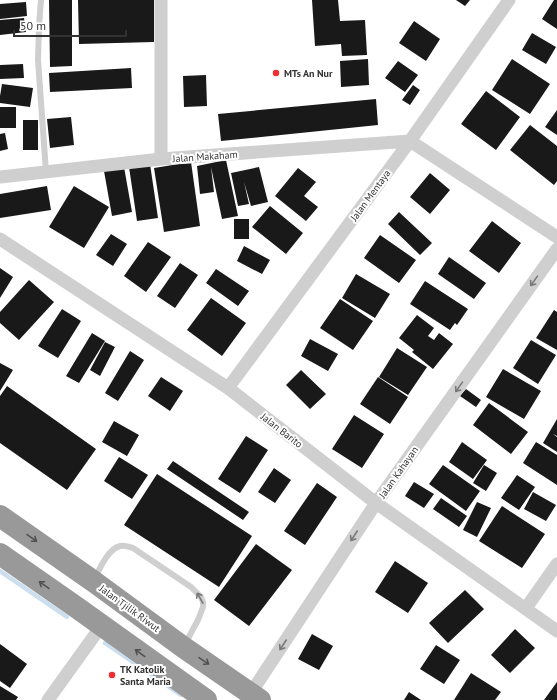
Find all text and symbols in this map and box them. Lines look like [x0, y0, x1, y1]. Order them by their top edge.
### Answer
scale bar [14, 12, 126, 38]
text: 50 m [20, 18, 46, 33]
place label: MTs An Nur [284, 67, 333, 80]
marker: MTs An Nur [271, 68, 281, 78]
street label: Jalan Makaham [171, 148, 238, 165]
street label: Jalan Mentaya [347, 167, 393, 224]
one-way arrow [530, 275, 538, 286]
one-way arrow [455, 381, 463, 392]
street label: Jalan Barito [257, 409, 305, 451]
street label: Jalan Kahayan [375, 444, 421, 501]
one-way arrow [350, 530, 358, 542]
one-way arrow [26, 534, 37, 542]
one-way arrow [39, 581, 50, 589]
street label: Jalan Tjilik Riwut [96, 581, 163, 635]
one-way arrow [196, 592, 203, 604]
one-way arrow [279, 639, 287, 650]
one-way arrow [134, 649, 145, 657]
one-way arrow [198, 657, 209, 665]
place label: TK Katolik Santa Maria [120, 663, 171, 688]
marker: TK Katolik Santa Maria [107, 670, 117, 680]

